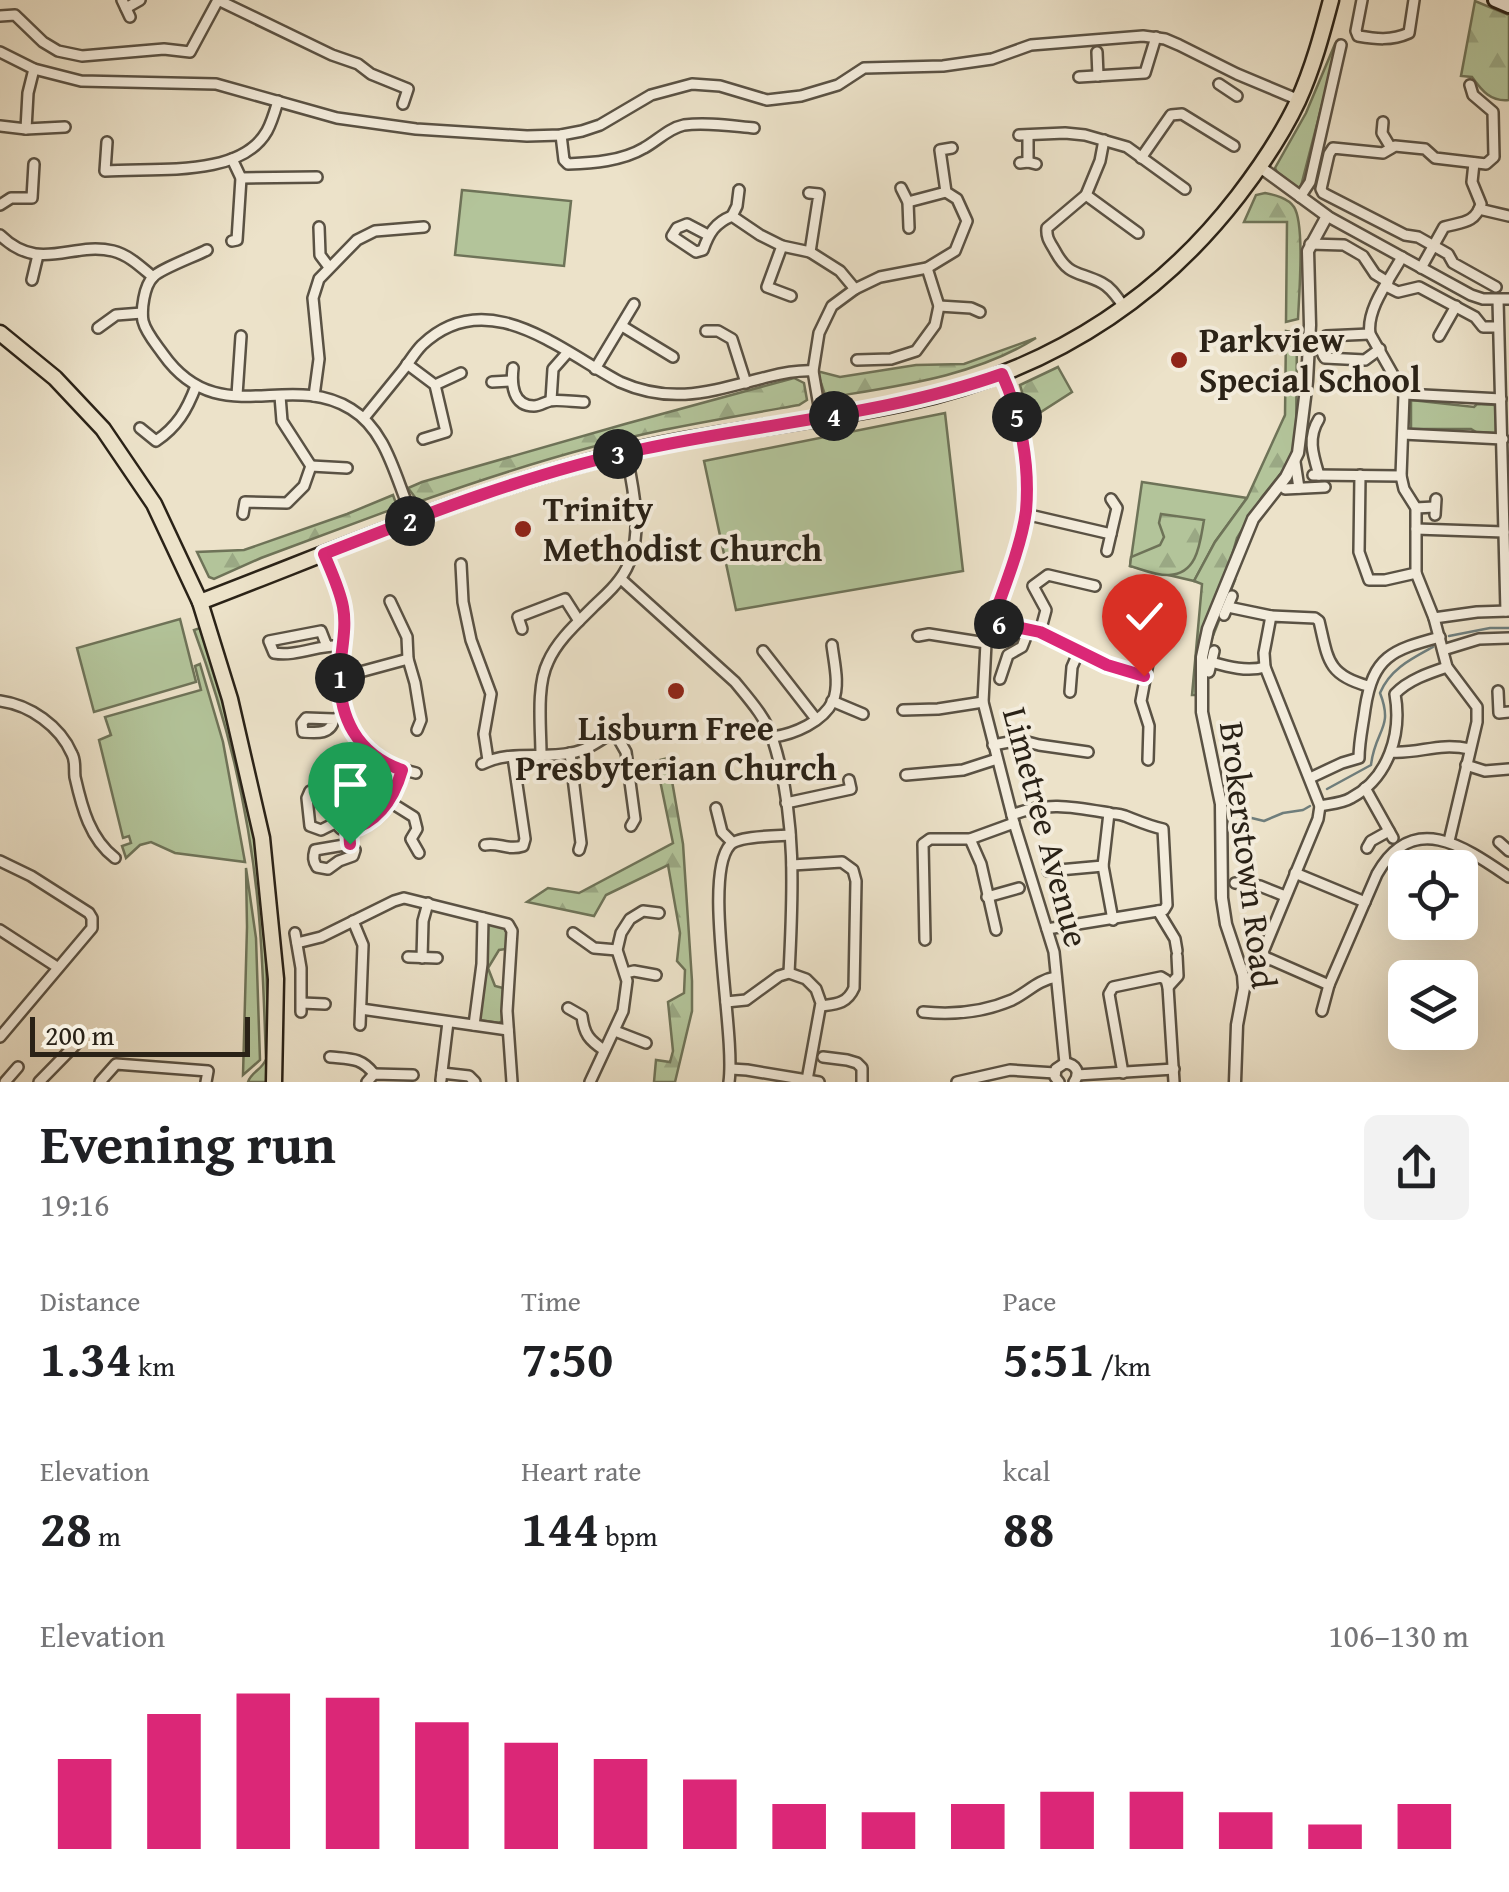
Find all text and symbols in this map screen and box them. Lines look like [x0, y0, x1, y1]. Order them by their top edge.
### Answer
place label: Parkview Special School [1199, 314, 1421, 405]
marker: Parkview Special School [1168, 349, 1190, 371]
pin: 4 [809, 391, 859, 441]
pin: 5 [992, 392, 1042, 442]
text: 4 [827, 395, 841, 436]
text: 5 [1010, 396, 1024, 437]
pin: 3 [593, 429, 643, 479]
text: 3 [611, 433, 625, 474]
place label: Trinity Methodist Church [543, 483, 822, 574]
pin: 2 [385, 496, 435, 546]
text: 2 [403, 500, 417, 541]
marker: Trinity Methodist Church [512, 518, 534, 540]
pin [1102, 574, 1187, 677]
icon: check [1117, 589, 1172, 644]
pin: 6 [974, 599, 1024, 649]
text: 6 [992, 603, 1006, 644]
pin: 1 [315, 653, 365, 703]
text: 1 [333, 657, 347, 698]
marker: Lisburn Free Presbyterian Church [665, 680, 687, 702]
street label: Limetree Avenue [990, 701, 1103, 952]
place label: Lisburn Free Presbyterian Church [515, 702, 837, 793]
street label: Brokerstown Road [1207, 719, 1290, 992]
pin [308, 742, 393, 845]
icon: arrive [323, 757, 378, 812]
map controls [1388, 850, 1478, 1050]
button: locate [1388, 850, 1478, 940]
button: layers [1388, 960, 1478, 1050]
scale bar [30, 1012, 250, 1056]
text: 200 m [45, 1014, 114, 1055]
text: Evening run [40, 1103, 336, 1183]
button: share [1364, 1115, 1469, 1220]
text: 19:16 [40, 1181, 109, 1228]
text: Distance [40, 1280, 140, 1321]
text: Time [521, 1280, 581, 1321]
text: Pace [1003, 1280, 1057, 1321]
text: 1.34 [40, 1321, 132, 1394]
text: 7:50 [521, 1321, 613, 1394]
text: 5:51 [1003, 1321, 1095, 1394]
text: km [132, 1345, 175, 1386]
text: /km [1095, 1345, 1151, 1386]
text: Elevation [40, 1450, 150, 1491]
text: Heart rate [521, 1450, 641, 1491]
text: kcal [1003, 1450, 1050, 1491]
text: 28 [40, 1491, 92, 1564]
text: 144 [521, 1491, 599, 1564]
text: 88 [1003, 1491, 1054, 1564]
text: m [92, 1515, 121, 1556]
text: bpm [599, 1515, 658, 1556]
text: Elevation [40, 1612, 165, 1659]
text: 106–130 m [1328, 1612, 1469, 1659]

